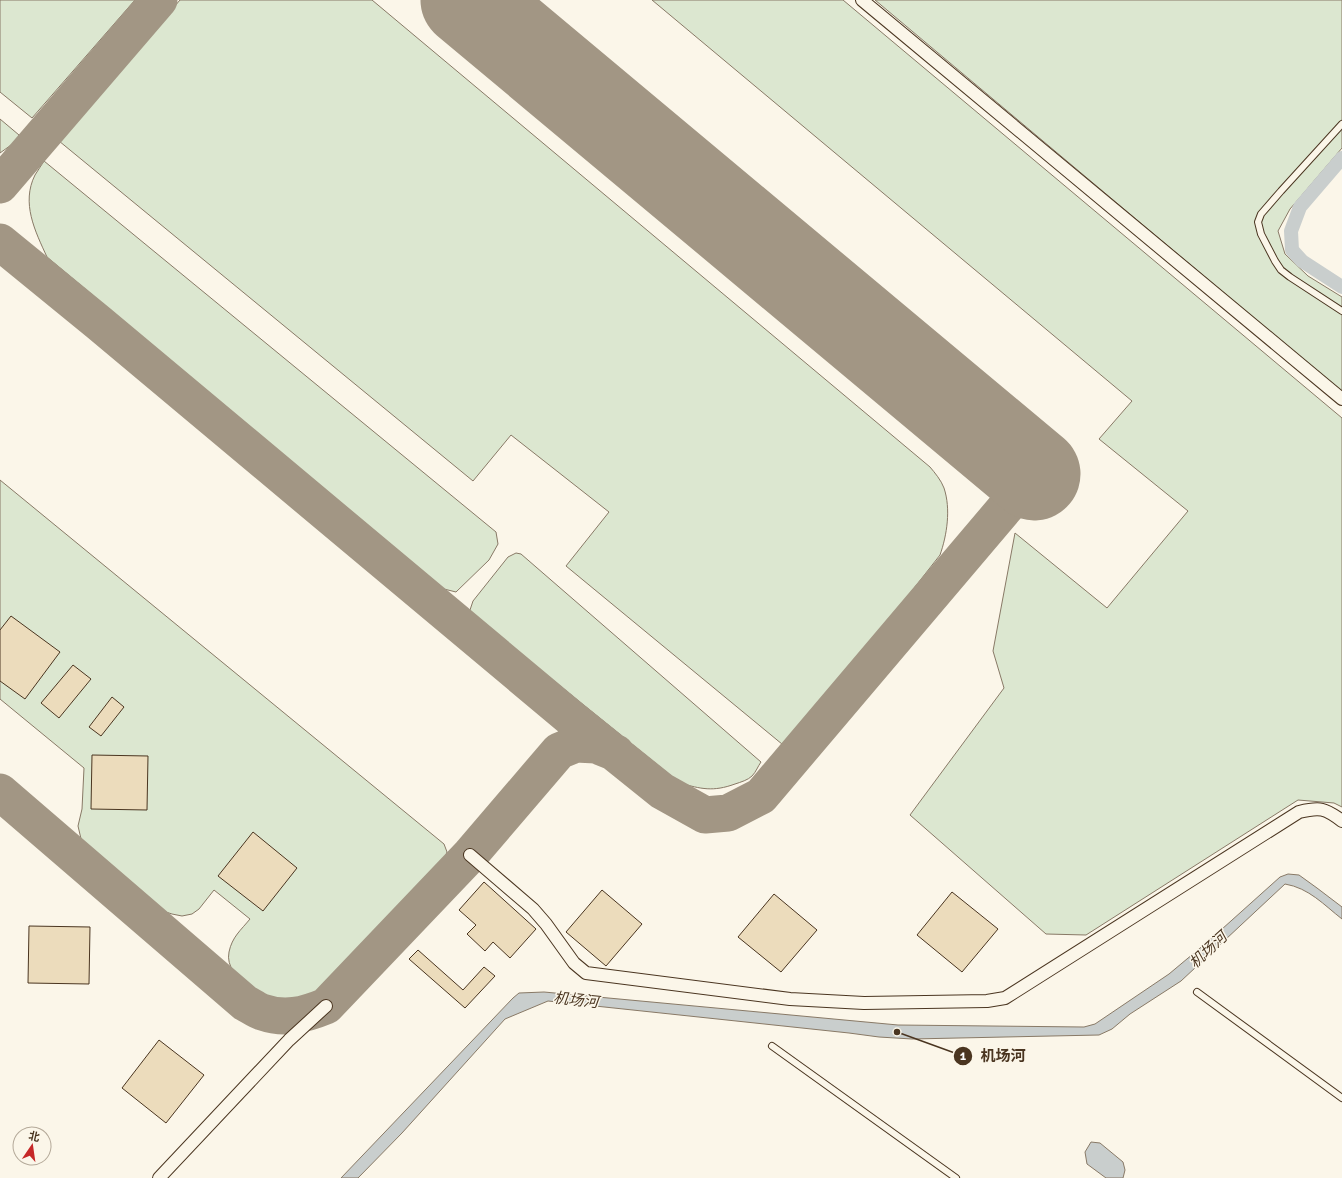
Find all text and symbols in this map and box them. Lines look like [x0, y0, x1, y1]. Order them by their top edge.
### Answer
water label: 机场河 [1185, 926, 1233, 972]
water label: 机场河 [553, 989, 602, 1012]
callout: 机场河 [953, 1042, 1034, 1069]
text: 机场河 [980, 1047, 1026, 1065]
text: 1 [960, 1049, 967, 1064]
north arrow [12, 1126, 52, 1166]
text: 北 [27, 1129, 41, 1144]

